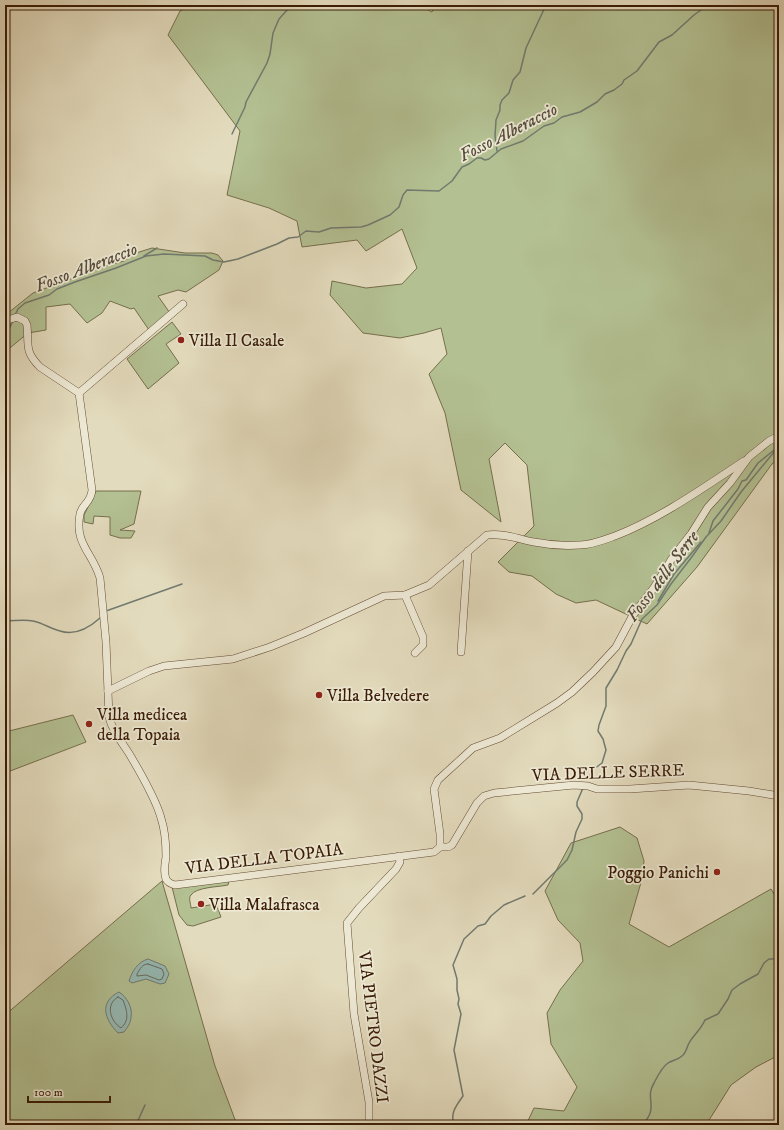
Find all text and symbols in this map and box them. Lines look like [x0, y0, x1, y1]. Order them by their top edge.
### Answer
water label: Fosso Alberaccio [455, 98, 562, 167]
water label: Fosso Alberaccio [32, 238, 141, 298]
place label: Villa Il Casale [188, 330, 284, 352]
marker: Villa Il Casale [176, 335, 186, 345]
water label: Fosso delle Serre [621, 526, 705, 626]
place label: Villa Belvedere [326, 685, 429, 707]
marker: Villa Belvedere [314, 690, 324, 700]
place label: Villa medicea della Topaia [96, 704, 188, 746]
marker: Villa medicea della Topaia [84, 719, 94, 729]
street label: VIA DELLE SERRE [530, 759, 685, 787]
street label: VIA DELLA TOPAIA [183, 838, 344, 880]
place label: Poggio Panichi [607, 862, 709, 884]
marker: Poggio Panichi [712, 867, 722, 877]
place label: Villa Malafrasca [208, 894, 320, 916]
marker: Villa Malafrasca [196, 899, 206, 909]
street label: VIA PIETRO DAZZI [353, 949, 393, 1104]
scale bar [28, 1078, 110, 1104]
text: 100 m [34, 1085, 63, 1100]

